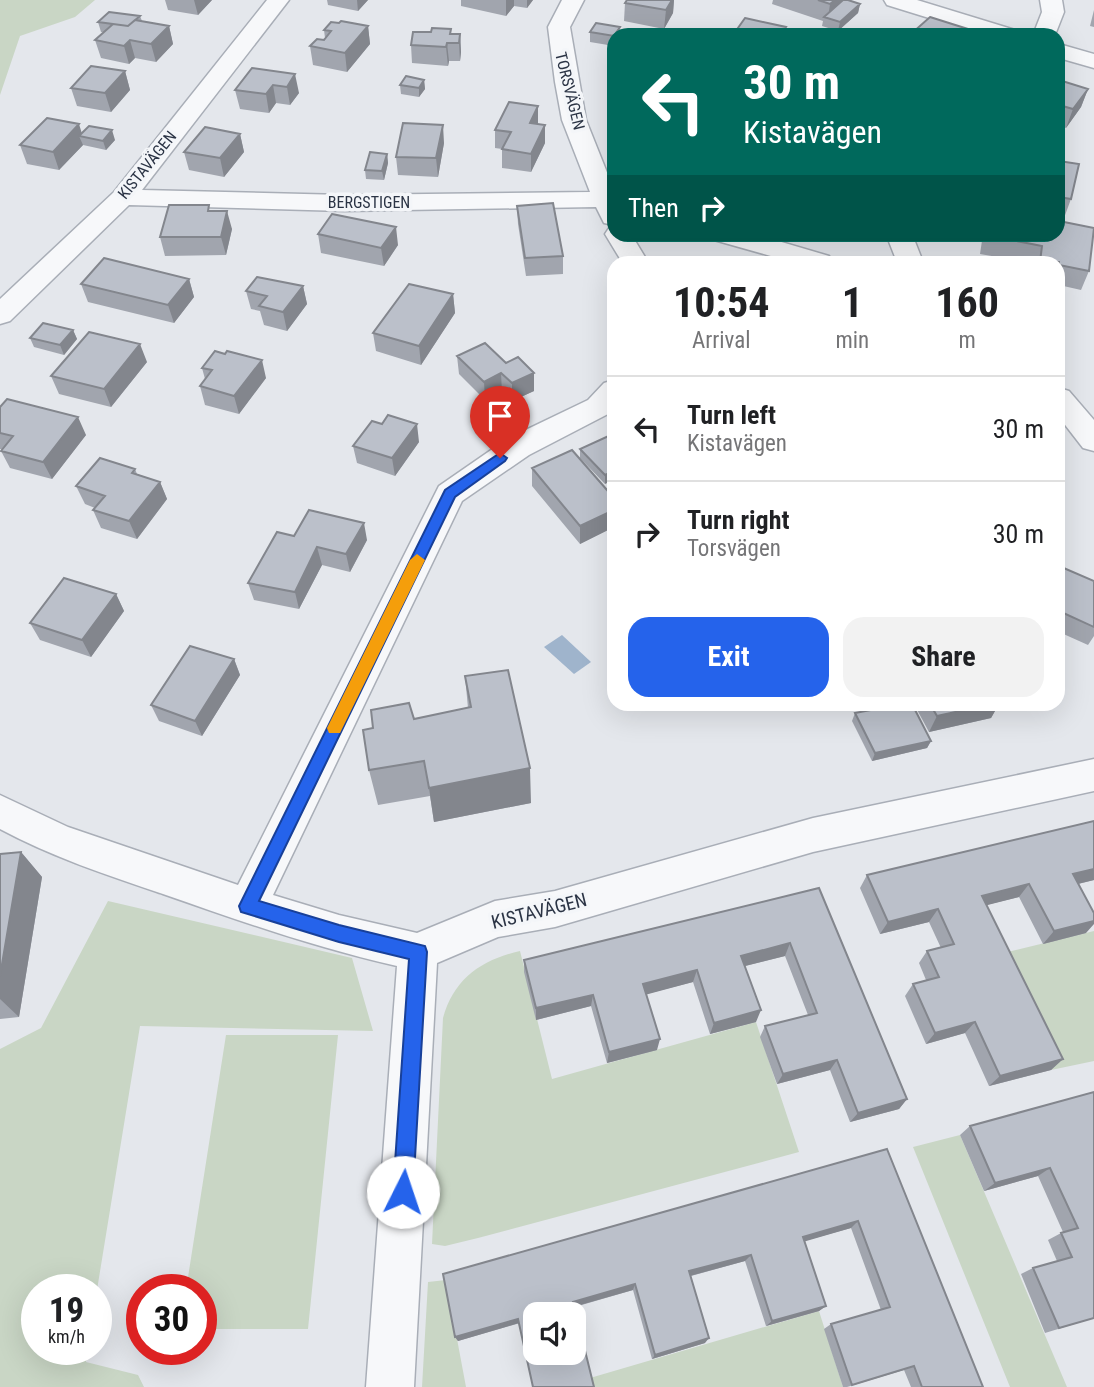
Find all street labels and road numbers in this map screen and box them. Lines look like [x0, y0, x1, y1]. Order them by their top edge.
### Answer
street label: TORSVÄGEN [551, 50, 589, 132]
street label: KISTAVÄGEN [114, 127, 180, 203]
street label: BERGSTIGEN [328, 193, 410, 212]
street label: KISTAVÄGEN [489, 888, 589, 934]

